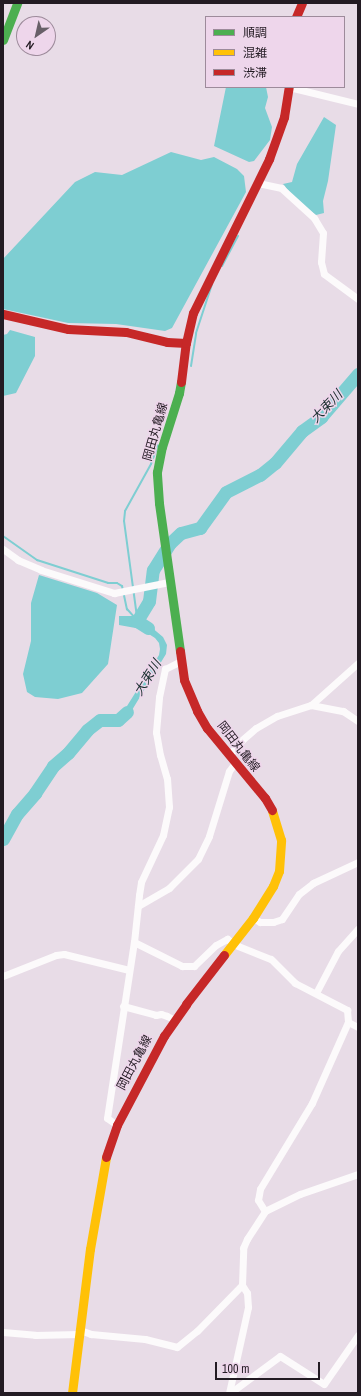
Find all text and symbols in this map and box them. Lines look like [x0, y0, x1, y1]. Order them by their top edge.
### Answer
north arrow [16, 16, 56, 56]
legend [205, 16, 345, 88]
text: 順調 [243, 25, 267, 41]
text: N [23, 37, 36, 53]
text: 混雑 [243, 45, 267, 61]
text: 渋滞 [243, 65, 267, 81]
water label: 大束川 [308, 388, 346, 426]
street label: 岡田丸亀線 [141, 401, 171, 463]
water label: 大束川 [131, 657, 165, 699]
street label: 岡田丸亀線 [214, 719, 262, 775]
street label: 岡田丸亀線 [115, 1033, 155, 1093]
scale bar [217, 1354, 322, 1380]
text: 100 m [222, 1361, 249, 1377]

